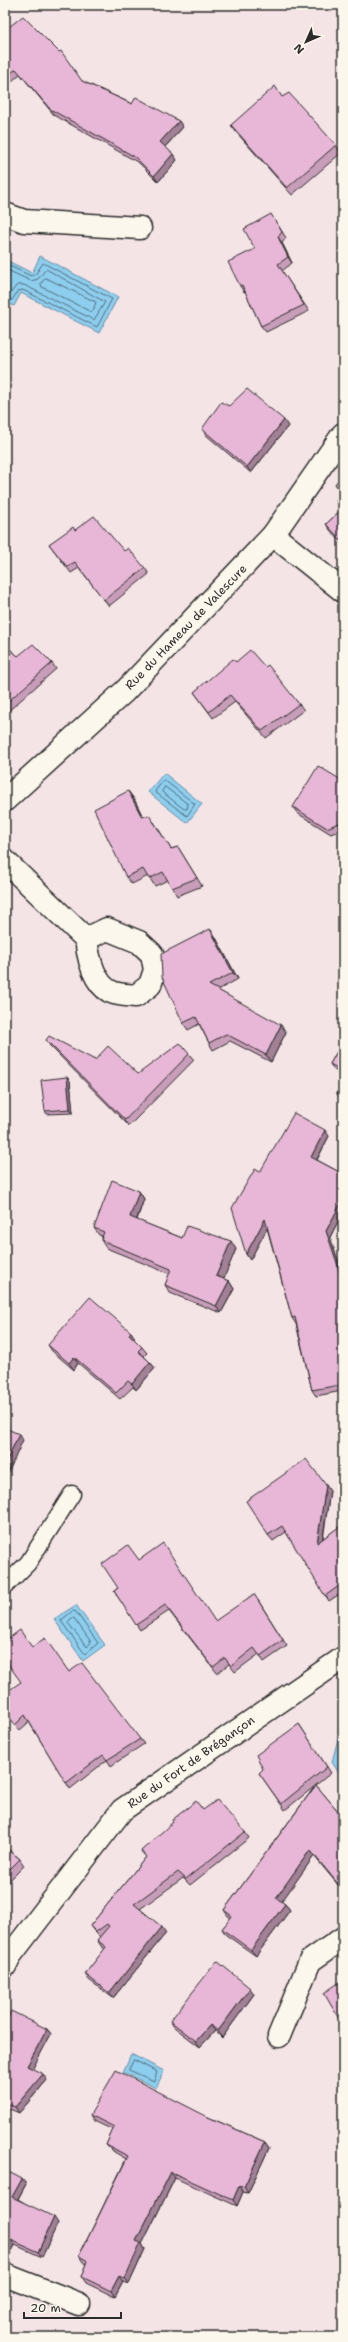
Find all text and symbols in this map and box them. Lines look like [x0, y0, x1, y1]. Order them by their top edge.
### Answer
north arrow [286, 22, 326, 62]
text: N [291, 40, 308, 57]
street label: Rue du Hameau de Valescure [122, 561, 250, 693]
street label: Rue du Fort de Brégançon [124, 1712, 258, 1812]
scale bar [24, 2294, 121, 2320]
text: 20 m [30, 2300, 61, 2316]

